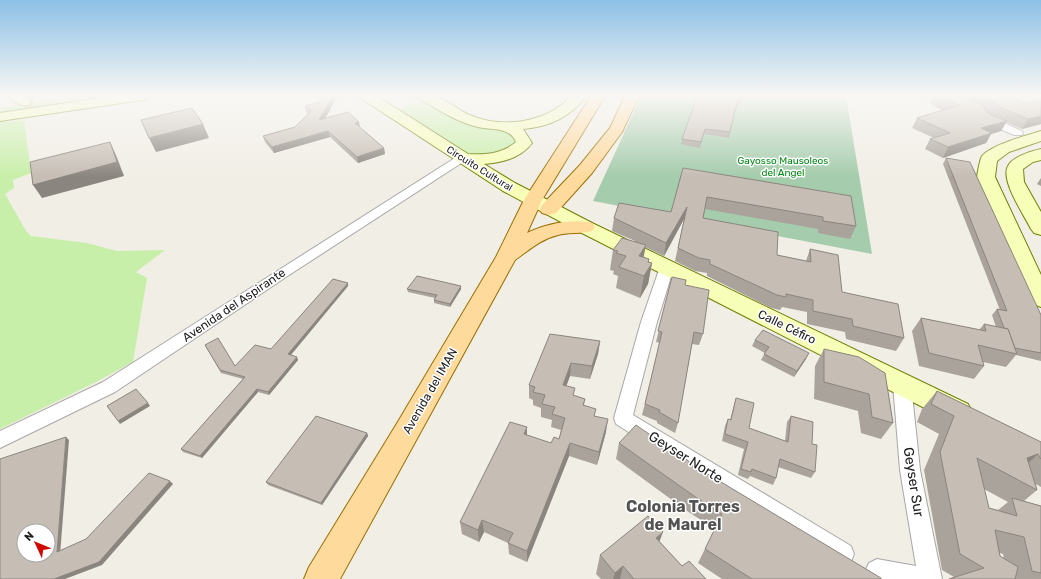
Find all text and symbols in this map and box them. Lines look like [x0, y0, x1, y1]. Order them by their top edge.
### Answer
street label: Circuito Cultural [444, 144, 515, 194]
park label: Gayosso Mausoleos del Angel [738, 155, 828, 179]
street label: Avenida del Aspirante [180, 265, 288, 345]
street label: Calle Céfiro [756, 307, 818, 347]
street label: Avenida del IMAN [400, 346, 460, 436]
street label: Geyser Norte [645, 428, 726, 487]
street label: Geyser Sur [900, 446, 928, 519]
district label: Colonia Torres de Maurel [626, 497, 740, 534]
north arrow [16, 523, 56, 563]
text: N [22, 529, 37, 544]

